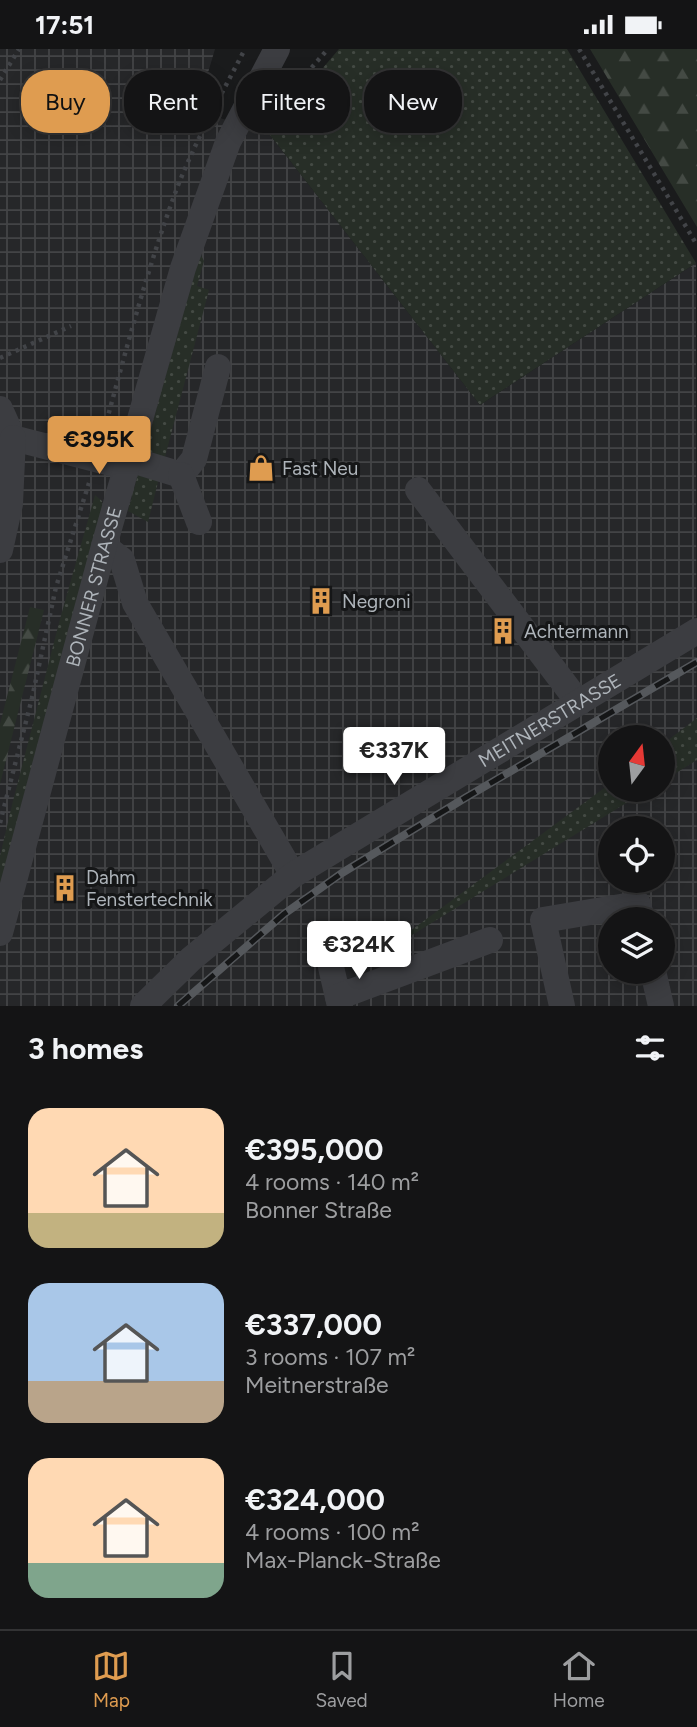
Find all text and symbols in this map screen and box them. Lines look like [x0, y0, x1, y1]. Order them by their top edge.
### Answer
text: 17:51 [35, 9, 94, 41]
chip: Buy [21, 70, 110, 133]
chip: Rent [124, 70, 222, 133]
chip: Filters [236, 70, 350, 133]
chip: New [364, 70, 462, 133]
pin: €395K [50, 417, 148, 476]
text: €395K [64, 425, 134, 453]
shop icon: Fast Neu [246, 453, 276, 483]
place label: Fast Neu [282, 457, 358, 480]
street label: BONNER STRASSE [61, 504, 126, 669]
building icon: Negroni [306, 586, 336, 616]
place label: Negroni [342, 590, 411, 613]
building icon: Achtermann [488, 616, 518, 646]
place label: Achtermann [524, 620, 629, 643]
street label: MEITNERSTRASSE [474, 668, 625, 772]
north arrow [598, 725, 676, 801]
map controls [598, 725, 675, 984]
pin: €337K [345, 727, 443, 787]
text: €337K [359, 736, 429, 764]
button: locate [598, 816, 675, 893]
place label: Dahm Fenstertechnik [86, 866, 213, 911]
building icon: Dahm Fenstertechnik [50, 873, 80, 903]
button: layers [598, 907, 675, 984]
pin: €324K [310, 921, 408, 981]
text: €324K [323, 930, 395, 958]
icon: filters [631, 1029, 669, 1067]
text: 3 homes [28, 1030, 143, 1067]
text: €395,000 [245, 1131, 383, 1168]
icon: home [84, 1136, 168, 1220]
text: 4 rooms · 140 m² [245, 1168, 419, 1196]
text: Bonner Straße [245, 1196, 392, 1224]
text: €337,000 [245, 1306, 382, 1343]
icon: home [84, 1311, 168, 1395]
text: 3 rooms · 107 m² [245, 1343, 415, 1371]
text: Meitnerstraße [245, 1371, 389, 1399]
text: €324,000 [245, 1481, 385, 1518]
icon: home [84, 1486, 168, 1570]
text: 4 rooms · 100 m² [245, 1518, 419, 1546]
text: Max-Planck-Straße [245, 1546, 441, 1574]
tab: Map [92, 1647, 130, 1712]
tab: Saved [315, 1647, 368, 1712]
tab: Home [553, 1647, 605, 1712]

